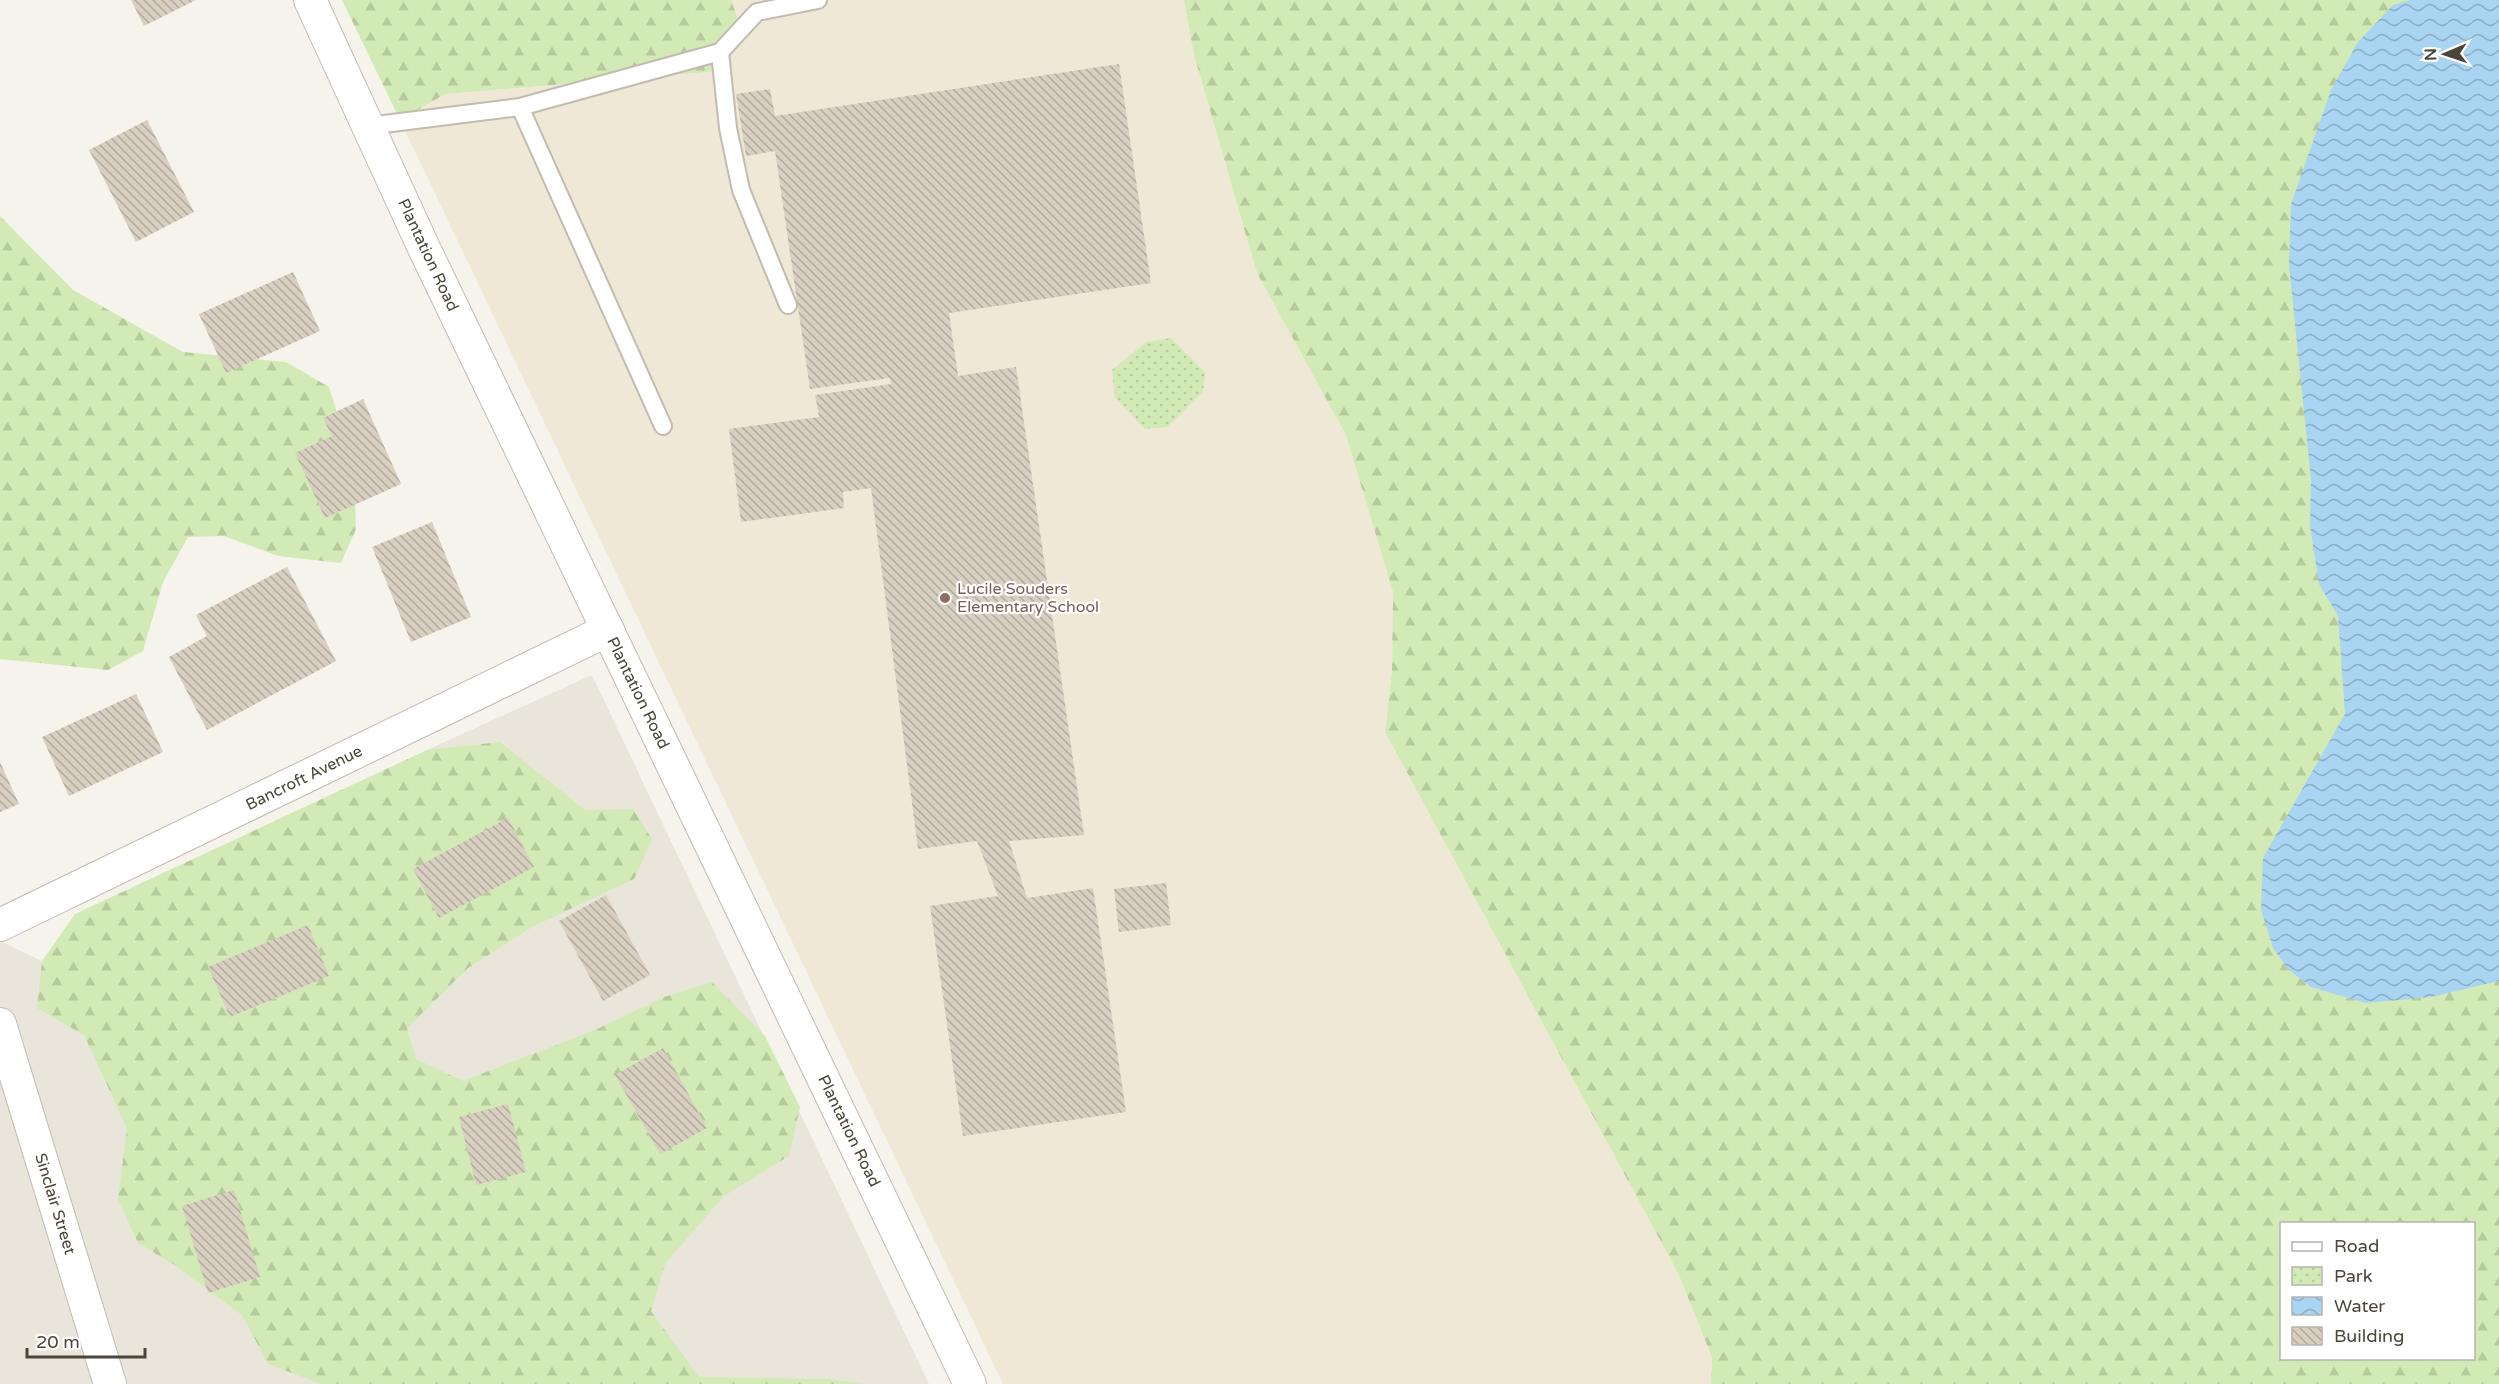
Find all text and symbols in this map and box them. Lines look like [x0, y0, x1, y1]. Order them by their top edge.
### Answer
north arrow [2415, 24, 2475, 84]
text: N [2421, 48, 2441, 61]
street label: Plantation Road [393, 195, 463, 315]
place label: Lucile Souders Elementary School [957, 579, 1099, 617]
marker: Lucile Souders Elementary School [938, 591, 952, 605]
street label: Plantation Road [602, 634, 674, 752]
street label: Bancroft Avenue [242, 741, 366, 815]
street label: Plantation Road [813, 1072, 885, 1190]
street label: Sinclair Street [30, 1151, 80, 1257]
legend [2280, 1222, 2475, 1360]
text: Road [2334, 1235, 2379, 1257]
text: Park [2334, 1265, 2373, 1287]
text: Water [2334, 1295, 2385, 1317]
scale bar [27, 1321, 146, 1359]
text: Building [2334, 1325, 2404, 1347]
text: 20 m [36, 1331, 80, 1353]

